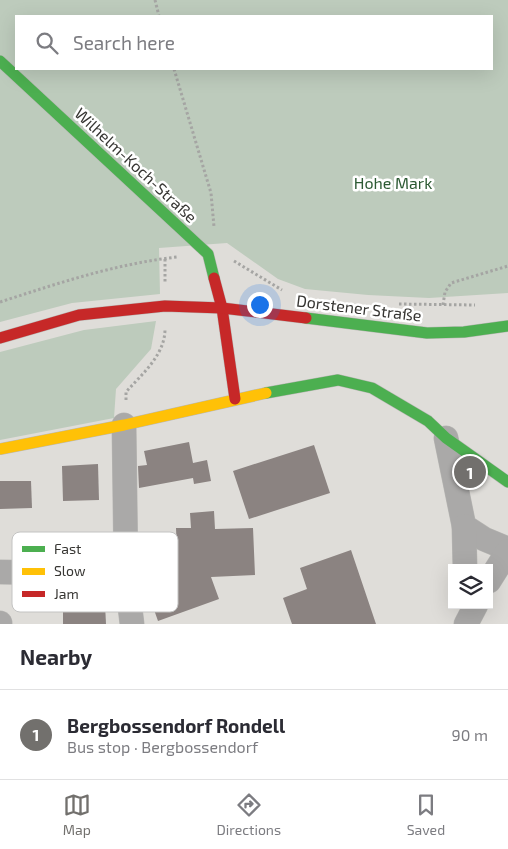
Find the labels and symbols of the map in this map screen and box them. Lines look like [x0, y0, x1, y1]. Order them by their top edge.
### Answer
street label: Wilhelm-Koch-Straße [71, 103, 201, 226]
park label: Hohe Mark [354, 173, 432, 192]
street label: Dorstener Straße [295, 290, 423, 325]
your location [247, 292, 273, 318]
pin: 1 [454, 453, 486, 491]
legend [12, 532, 178, 612]
text: Fast [54, 540, 81, 557]
text: Slow [54, 562, 86, 579]
text: Jam [54, 585, 79, 602]

